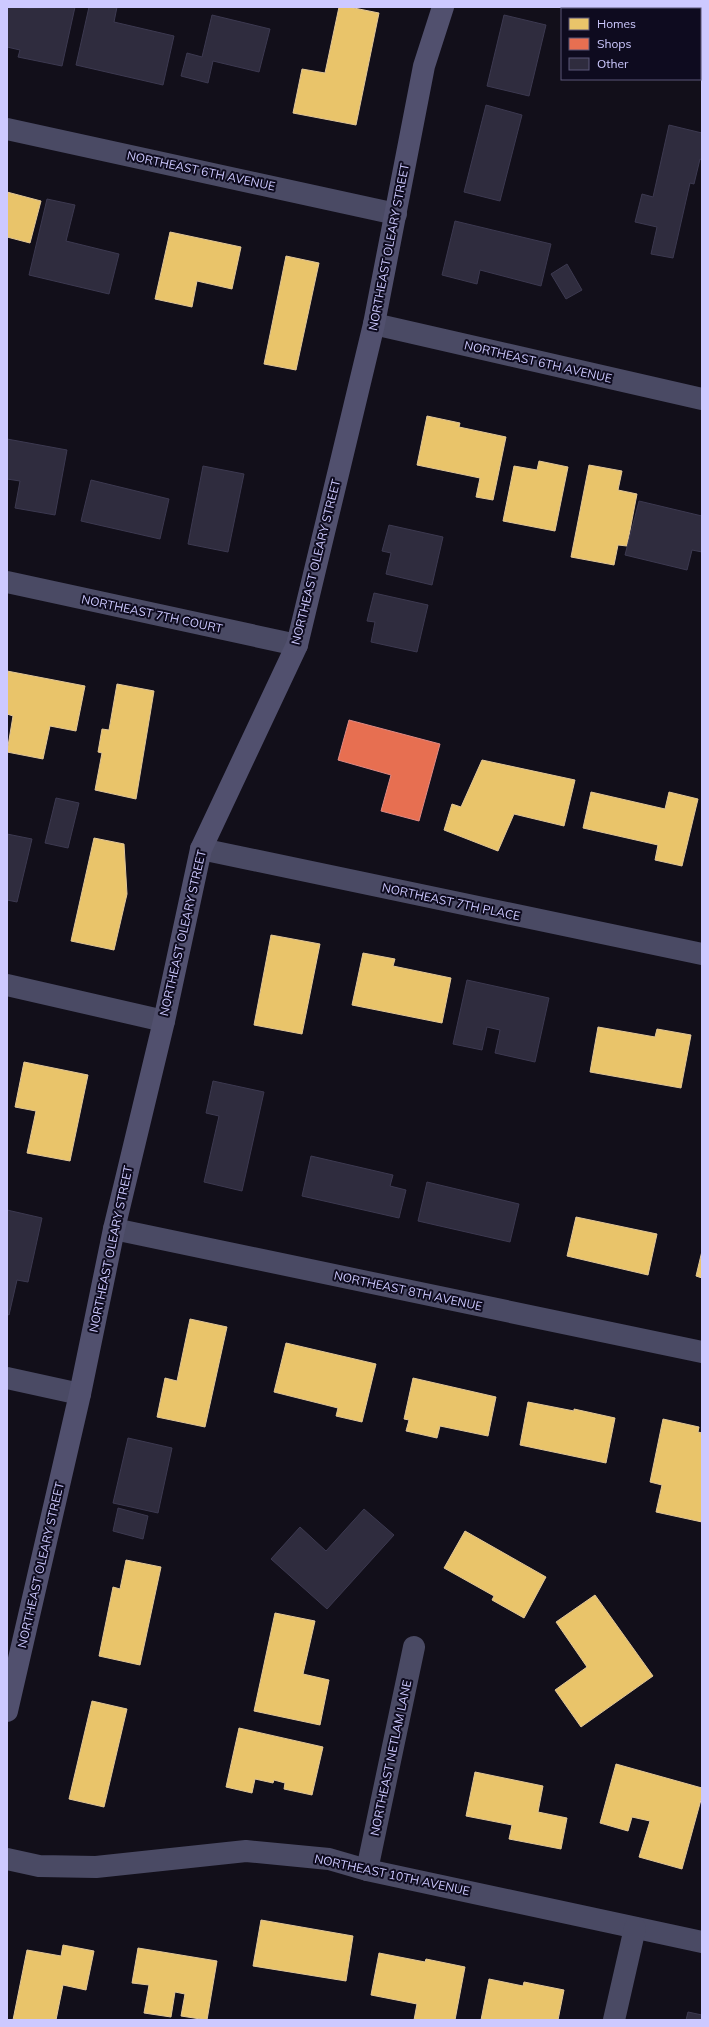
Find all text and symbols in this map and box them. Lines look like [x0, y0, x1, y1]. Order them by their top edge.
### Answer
legend [561, 8, 701, 80]
text: Homes [597, 16, 636, 31]
text: Shops [597, 36, 632, 51]
text: Other [597, 56, 629, 71]
street label: NORTHEAST 6TH AVENUE [126, 147, 277, 194]
street label: NORTHEAST OLEARY STREET [365, 161, 412, 332]
street label: NORTHEAST 6TH AVENUE [463, 337, 613, 386]
street label: NORTHEAST OLEARY STREET [288, 477, 344, 646]
street label: NORTHEAST 7TH COURT [80, 591, 225, 636]
street label: NORTHEAST OLEARY STREET [156, 848, 209, 1018]
street label: NORTHEAST 7TH PLACE [381, 880, 522, 923]
street label: NORTHEAST OLEARY STREET [85, 1163, 136, 1334]
street label: NORTHEAST 8TH AVENUE [333, 1267, 484, 1314]
street label: NORTHEAST OLEARY STREET [14, 1480, 67, 1650]
street label: NORTHEAST NETLAM LANE [367, 1679, 414, 1837]
street label: NORTHEAST 10TH AVENUE [313, 1851, 471, 1898]

